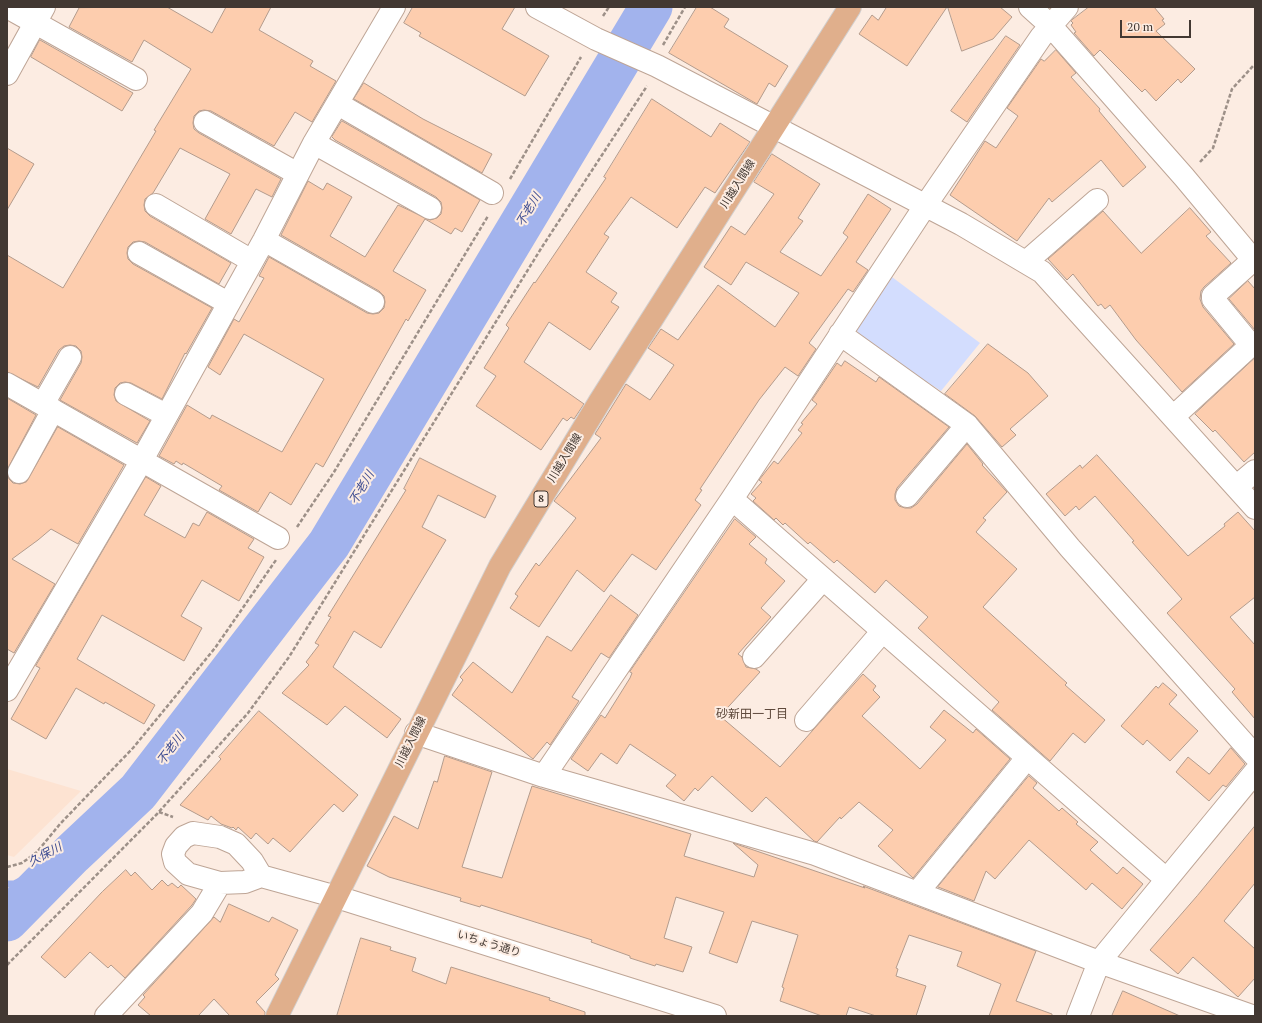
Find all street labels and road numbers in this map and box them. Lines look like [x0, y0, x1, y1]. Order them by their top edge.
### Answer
street label: 川越入間線 [718, 157, 758, 211]
street label: 川越入間線 [545, 431, 585, 485]
road number: 8 [534, 491, 548, 507]
street label: 川越入間線 [393, 714, 429, 770]
street label: いちょう通り [456, 928, 522, 960]

